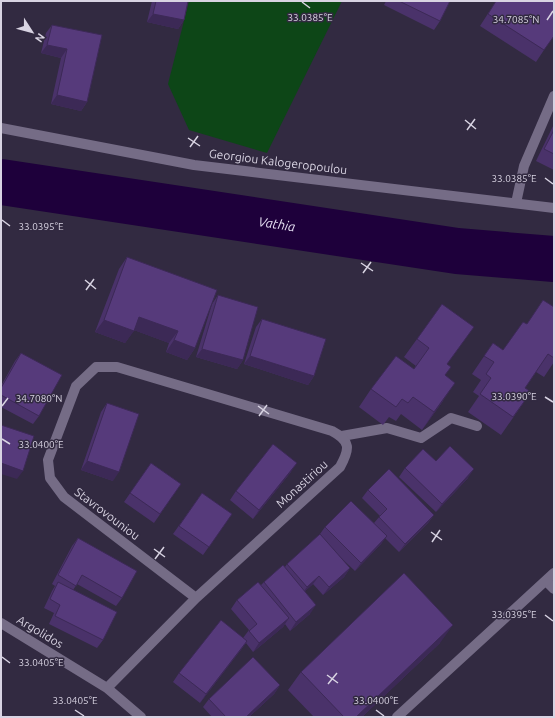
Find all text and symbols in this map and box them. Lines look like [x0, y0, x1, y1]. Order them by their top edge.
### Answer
north arrow [12, 12, 52, 52]
text: 33.0385°E [287, 12, 333, 23]
text: 34.7085°N [493, 14, 539, 25]
text: N [33, 31, 47, 45]
street label: Georgiou Kalogeropoulou [208, 147, 348, 176]
text: 33.0385°E [491, 173, 537, 184]
water label: Vathia [257, 214, 296, 233]
text: 33.0395°E [18, 221, 64, 232]
text: 33.0390°E [491, 391, 537, 402]
text: 34.7080°N [16, 393, 62, 404]
text: 33.0400°E [18, 439, 64, 450]
street label: Monastiriou [273, 457, 330, 510]
street label: Stavrovouniou [72, 485, 142, 542]
text: 33.0395°E [491, 609, 537, 620]
street label: Argolidos [15, 613, 66, 650]
text: 33.0405°E [18, 657, 64, 668]
text: 33.0405°E [52, 695, 98, 706]
text: 33.0400°E [353, 695, 399, 706]

